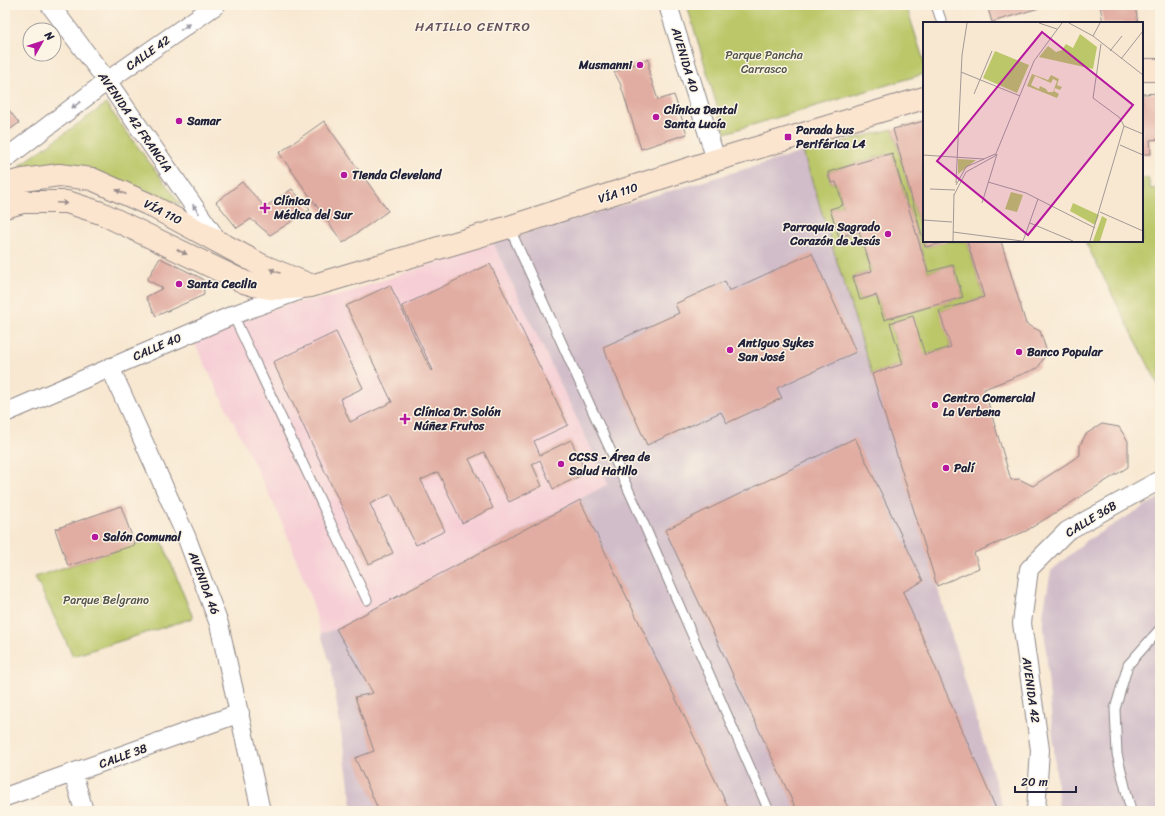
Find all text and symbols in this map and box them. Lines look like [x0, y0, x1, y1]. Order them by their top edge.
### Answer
district label: HATILLO CENTRO [415, 15, 531, 38]
north arrow [22, 22, 62, 62]
inset map [923, 22, 1143, 242]
one-way arrow [180, 23, 190, 31]
street label: AVENIDA 40 [664, 24, 705, 96]
text: N [39, 26, 59, 45]
street label: CALLE 42 [121, 29, 175, 77]
park label: Parque Pancha Carrasco [725, 44, 804, 80]
place label: Musmanni [578, 54, 633, 76]
marker: Musmanni [635, 60, 645, 70]
street label: AVENIDA 42 FRANCIA [91, 66, 178, 177]
place label: Clínica Dental Santa Lucía [663, 99, 738, 135]
one-way arrow [71, 101, 82, 109]
place label: Samar [186, 110, 222, 132]
marker: Clínica Dental Santa Lucía [651, 112, 661, 122]
marker: Samar [174, 116, 184, 126]
place label: Parada bus Periférica L4 [796, 119, 866, 155]
marker: Parada bus Periférica L4 [783, 132, 793, 142]
place label: Tienda Cleveland [352, 164, 443, 186]
marker: Tienda Cleveland [339, 170, 349, 180]
street label: VÍA 110 [595, 176, 641, 210]
one-way arrow [115, 189, 127, 195]
place label: Clínica Médica del Sur [273, 190, 353, 226]
street label: VÍA 110 [140, 193, 187, 231]
one-way arrow [56, 199, 68, 206]
marker: Clínica Médica del Sur [259, 202, 271, 214]
one-way arrow [192, 204, 200, 214]
place label: Parroquia Sagrado Corazón de Jesús [783, 216, 881, 252]
marker: Parroquia Sagrado Corazón de Jesús [883, 229, 893, 239]
one-way arrow [176, 249, 188, 255]
one-way arrow [268, 267, 280, 273]
place label: Santa Cecilia [186, 273, 258, 295]
marker: Santa Cecilia [174, 279, 184, 289]
street label: CALLE 40 [129, 327, 185, 367]
place label: Antiguo Sykes San José [737, 332, 815, 368]
place label: Banco Popular [1027, 341, 1103, 363]
marker: Antiguo Sykes San José [725, 345, 735, 355]
marker: Banco Popular [1014, 347, 1024, 357]
place label: Centro Comercial La Verbena [942, 387, 1036, 423]
marker: Centro Comercial La Verbena [930, 400, 940, 410]
place label: Clínica Dr. Solón Núñez Frutos [413, 401, 501, 437]
marker: Clínica Dr. Solón Núñez Frutos [399, 413, 411, 425]
place label: CCSS - Área de Salud Hatillo [568, 446, 650, 482]
place label: Palí [954, 457, 976, 479]
marker: CCSS - Área de Salud Hatillo [556, 459, 566, 469]
marker: Palí [941, 463, 951, 473]
street label: CALLE 36B [1061, 495, 1122, 543]
place label: Salón Comunal [102, 526, 181, 548]
marker: Salón Comunal [90, 532, 100, 542]
street label: AVENIDA 46 [181, 547, 226, 618]
park label: Parque Belgrano [63, 589, 149, 611]
street label: AVENIDA 42 [1015, 655, 1047, 724]
street label: CALLE 38 [96, 737, 150, 775]
scale bar [1015, 768, 1076, 794]
text: 20 m [1021, 771, 1048, 793]

